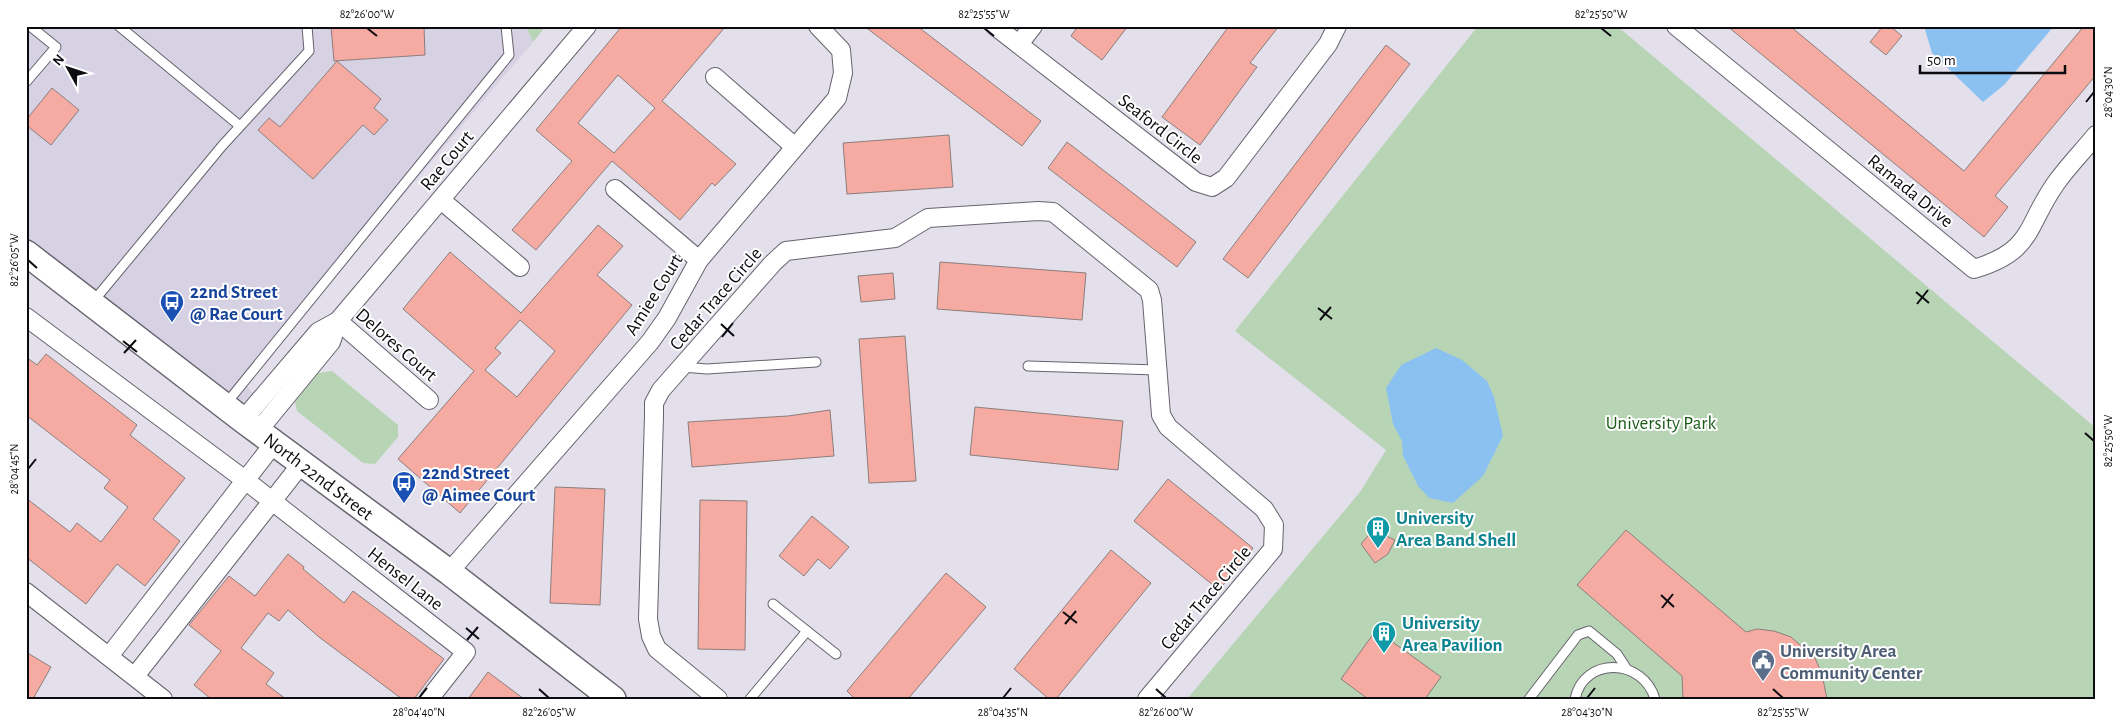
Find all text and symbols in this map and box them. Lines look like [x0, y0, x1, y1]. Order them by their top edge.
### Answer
text: 82°26'00"W [340, 8, 395, 20]
text: 82°25'55"W [958, 8, 1010, 20]
text: 82°25'50"W [1575, 8, 1628, 20]
north arrow [42, 42, 92, 92]
scale bar [1920, 42, 2064, 74]
text: N [50, 52, 67, 69]
text: 50 m [1927, 53, 1956, 68]
text: 28°04'30"N [2102, 66, 2114, 118]
street label: Seaford Circle [1114, 91, 1206, 168]
street label: Rae Court [417, 128, 477, 194]
street label: Ramada Drive [1864, 151, 1956, 231]
text: 82°26'05"W [8, 233, 20, 287]
street label: Cedar Trace Circle [667, 244, 766, 354]
street label: Amiee Court [622, 251, 687, 339]
place label: 22nd Street @ Rae Court [190, 283, 283, 324]
bus stop icon: 22nd Street @ Rae Court [159, 289, 185, 323]
street label: Delores Court [352, 305, 440, 385]
park label: University Park [1606, 414, 1716, 433]
text: 82°25'50"W [2102, 414, 2114, 467]
street label: North 22nd Street [260, 430, 376, 524]
text: 28°04'45"N [8, 443, 20, 495]
place label: 22nd Street @ Aimee Court [422, 464, 536, 505]
bus stop icon: 22nd Street @ Aimee Court [391, 470, 417, 504]
place label: University Area Band Shell [1396, 509, 1516, 550]
building icon: University Area Band Shell [1365, 515, 1391, 549]
street label: Cedar Trace Circle [1157, 542, 1255, 654]
street label: Hensel Lane [364, 544, 446, 614]
place label: University Area Pavilion [1402, 614, 1503, 655]
building icon: University Area Pavilion [1371, 620, 1397, 654]
place label: University Area Community Center [1780, 642, 1923, 683]
public building icon: University Area Community Center [1750, 648, 1776, 682]
text: 28°04'40"N [393, 706, 445, 718]
text: 82°26'05"W [522, 706, 576, 718]
text: 28°04'35"N [978, 706, 1028, 718]
text: 82°26'00"W [1139, 706, 1194, 718]
text: 28°04'30"N [1561, 706, 1613, 718]
text: 82°25'55"W [1757, 706, 1809, 718]

